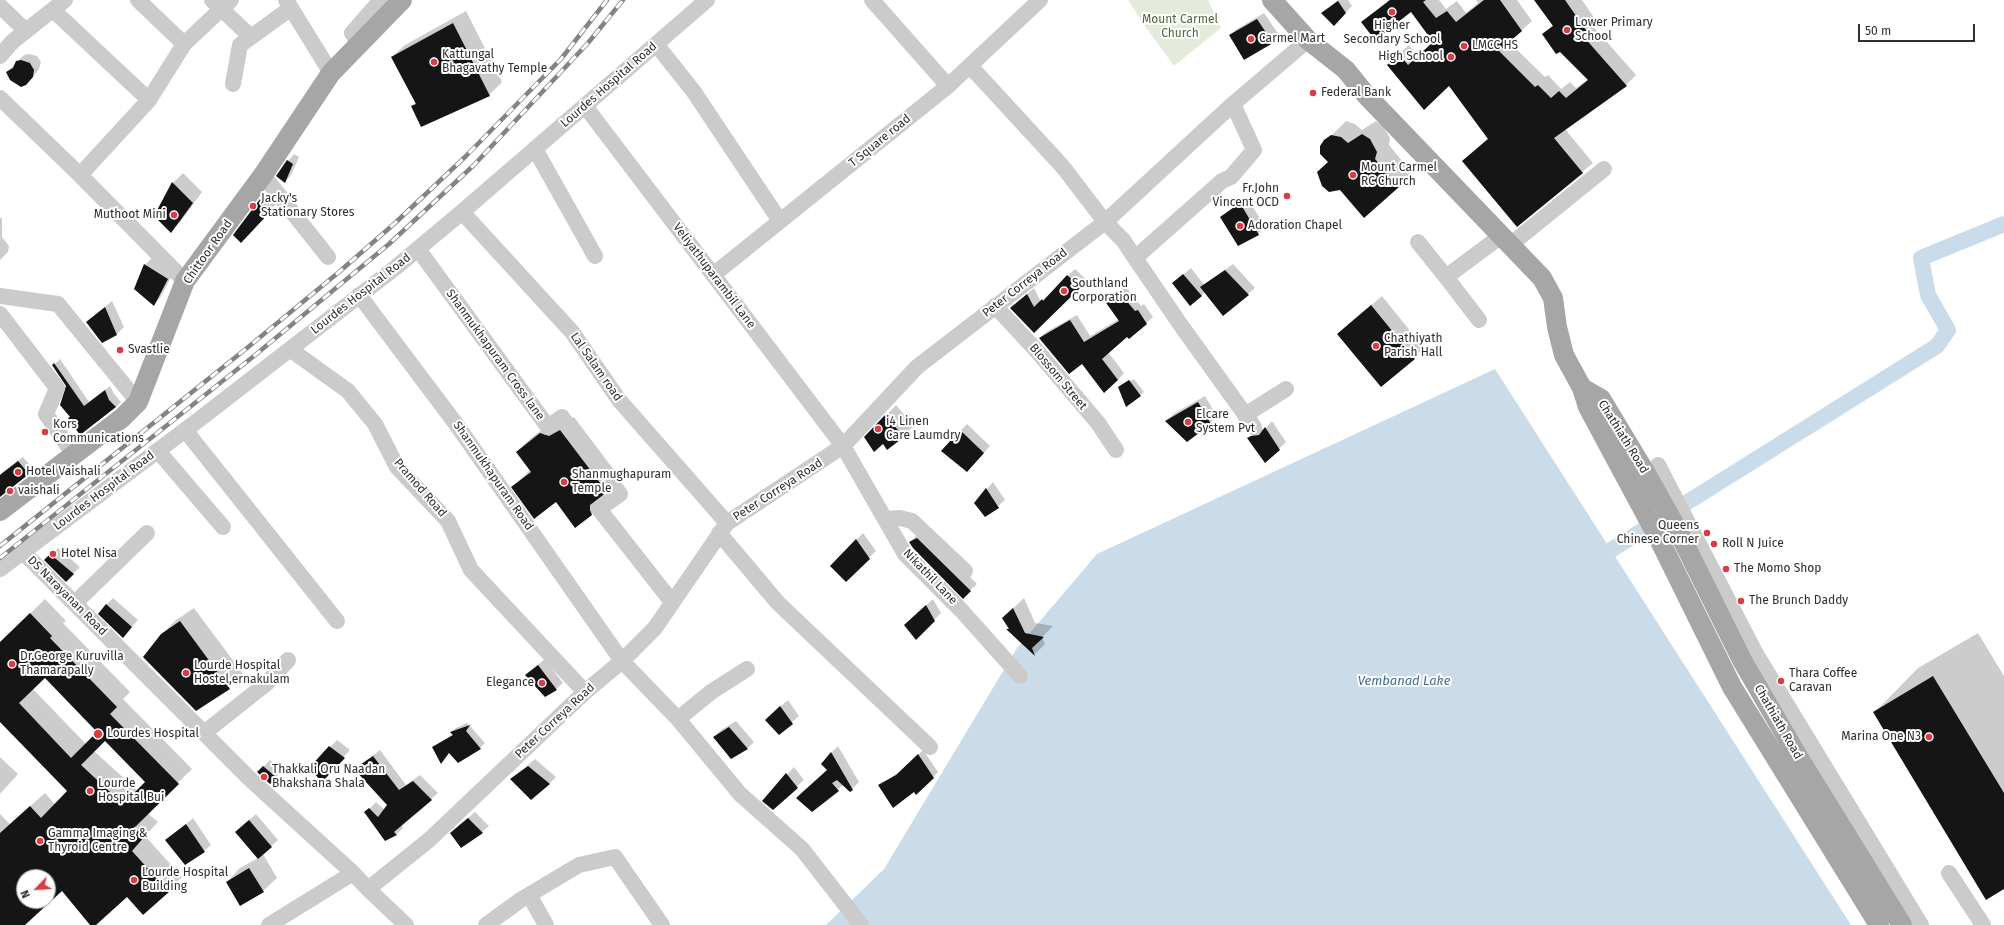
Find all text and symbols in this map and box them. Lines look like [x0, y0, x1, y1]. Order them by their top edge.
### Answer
marker: Higher Secondary School [1387, 7, 1397, 17]
park label: Mount Carmel Church [1142, 13, 1218, 41]
place label: Lower Primary School [1575, 16, 1653, 44]
scale bar [1860, 16, 1977, 42]
place label: Higher Secondary School [1344, 19, 1440, 47]
text: 50 m [1865, 24, 1891, 38]
marker: Lower Primary School [1562, 25, 1572, 35]
place label: Carmel Mart [1259, 32, 1325, 46]
marker: Carmel Mart [1246, 34, 1256, 44]
street label: Lourdes Hospital Road [558, 39, 660, 131]
place label: LMCC HS [1472, 39, 1518, 53]
marker: LMCC HS [1459, 41, 1469, 51]
place label: Kattungal Bhagavathy Temple [442, 48, 547, 76]
place label: High School [1378, 50, 1443, 64]
marker: High School [1446, 52, 1456, 62]
marker: Kattungal Bhagavathy Temple [429, 57, 439, 67]
place label: Federal Bank [1321, 86, 1391, 100]
marker: Federal Bank [1308, 88, 1318, 98]
street label: T Square road [846, 112, 914, 170]
place label: Mount Carmel RC Church [1361, 161, 1437, 189]
marker: Mount Carmel RC Church [1348, 170, 1358, 180]
place label: Fr.John Vincent OCD [1213, 182, 1279, 210]
marker: Fr.John Vincent OCD [1282, 191, 1292, 201]
place label: Jacky's Stationary Stores [261, 192, 354, 220]
marker: Jacky's Stationary Stores [248, 201, 258, 211]
place label: Muthoot Mini [94, 208, 166, 222]
marker: Muthoot Mini [169, 210, 179, 220]
street label: Chittoor Road [181, 217, 235, 287]
place label: Adoration Chapel [1248, 219, 1342, 233]
street label: Veliyathuparambil Lane [670, 221, 758, 331]
marker: Adoration Chapel [1235, 221, 1245, 231]
street label: Peter Correya Road [980, 245, 1070, 321]
street label: Lourdes Hospital Road [308, 251, 414, 337]
place label: Southland Corporation [1072, 277, 1137, 305]
marker: Southland Corporation [1059, 286, 1069, 296]
street label: Shanmukhapuram Cross lane [443, 287, 547, 423]
street label: Lal Salam road [567, 330, 625, 404]
place label: Chathiyath Parish Hall [1384, 332, 1443, 360]
street label: Blossom Street [1026, 341, 1090, 413]
marker: Chathiyath Parish Hall [1371, 341, 1381, 351]
place label: Svastlie [128, 343, 170, 357]
marker: Svastlie [115, 345, 125, 355]
street label: Chathiath Road [1595, 398, 1651, 476]
place label: Elcare System Pvt [1196, 408, 1255, 436]
place label: i4 Linen Care Laumdry [886, 415, 960, 443]
marker: Elcare System Pvt [1183, 417, 1193, 427]
place label: Kors Communications [53, 418, 144, 446]
street label: Shanmukhapuram Road [450, 419, 536, 533]
marker: i4 Linen Care Laumdry [873, 424, 883, 434]
marker: Kors Communications [40, 427, 50, 437]
street label: Lourdes Hospital Road [51, 448, 157, 534]
street label: Pramod Road [391, 456, 449, 520]
street label: Peter Correya Road [731, 456, 825, 524]
place label: Hotel Vaishali [26, 465, 101, 479]
marker: Hotel Vaishali [13, 467, 23, 477]
place label: Shanmughapuram Temple [572, 468, 671, 496]
marker: Shanmughapuram Temple [559, 477, 569, 487]
place label: vaishali [18, 484, 60, 498]
marker: vaishali [5, 486, 15, 496]
place label: Queens Chinese Corner [1617, 519, 1699, 547]
marker: Queens Chinese Corner [1702, 528, 1712, 538]
place label: Roll N Juice [1722, 537, 1784, 551]
marker: Roll N Juice [1709, 539, 1719, 549]
street label: Nikathil Lane [900, 546, 960, 608]
place label: Hotel Nisa [61, 547, 117, 561]
marker: Hotel Nisa [48, 549, 58, 559]
street label: DS Narayanan Road [24, 553, 110, 639]
place label: The Momo Shop [1734, 562, 1821, 576]
marker: The Momo Shop [1721, 564, 1731, 574]
place label: The Brunch Daddy [1749, 594, 1848, 608]
marker: The Brunch Daddy [1736, 596, 1746, 606]
place label: Dr.George Kuruvilla Thamarapally [20, 650, 124, 678]
marker: Dr.George Kuruvilla Thamarapally [7, 659, 17, 669]
place label: Lourde Hospital Hostel,ernakulam [194, 659, 290, 687]
place label: Thara Coffee Caravan [1789, 667, 1857, 695]
marker: Lourde Hospital Hostel,ernakulam [181, 668, 191, 678]
water label: Vembanad Lake [1358, 673, 1450, 689]
place label: Elegance [486, 676, 534, 690]
marker: Thara Coffee Caravan [1776, 676, 1786, 686]
marker: Elegance [537, 678, 547, 688]
street label: Peter Correya Road [512, 680, 598, 762]
street label: Chathiath Road [1751, 682, 1805, 762]
place label: Lourdes Hospital [107, 727, 199, 741]
marker: Lourdes Hospital [92, 728, 104, 740]
place label: Marina One N3 [1841, 730, 1921, 744]
marker: Marina One N3 [1924, 732, 1934, 742]
place label: Thakkali Oru Naadan Bhakshana Shala [272, 763, 385, 791]
marker: Thakkali Oru Naadan Bhakshana Shala [259, 772, 269, 782]
place label: Lourde Hospital Bui [98, 777, 164, 805]
marker: Lourde Hospital Bui [85, 786, 95, 796]
place label: Gamma Imaging & Thyroid Centre [48, 827, 147, 855]
marker: Gamma Imaging & Thyroid Centre [35, 836, 45, 846]
place label: Lourde Hospital Building [142, 866, 228, 894]
north arrow [16, 869, 56, 909]
marker: Lourde Hospital Building [129, 875, 139, 885]
text: N [18, 888, 33, 900]

